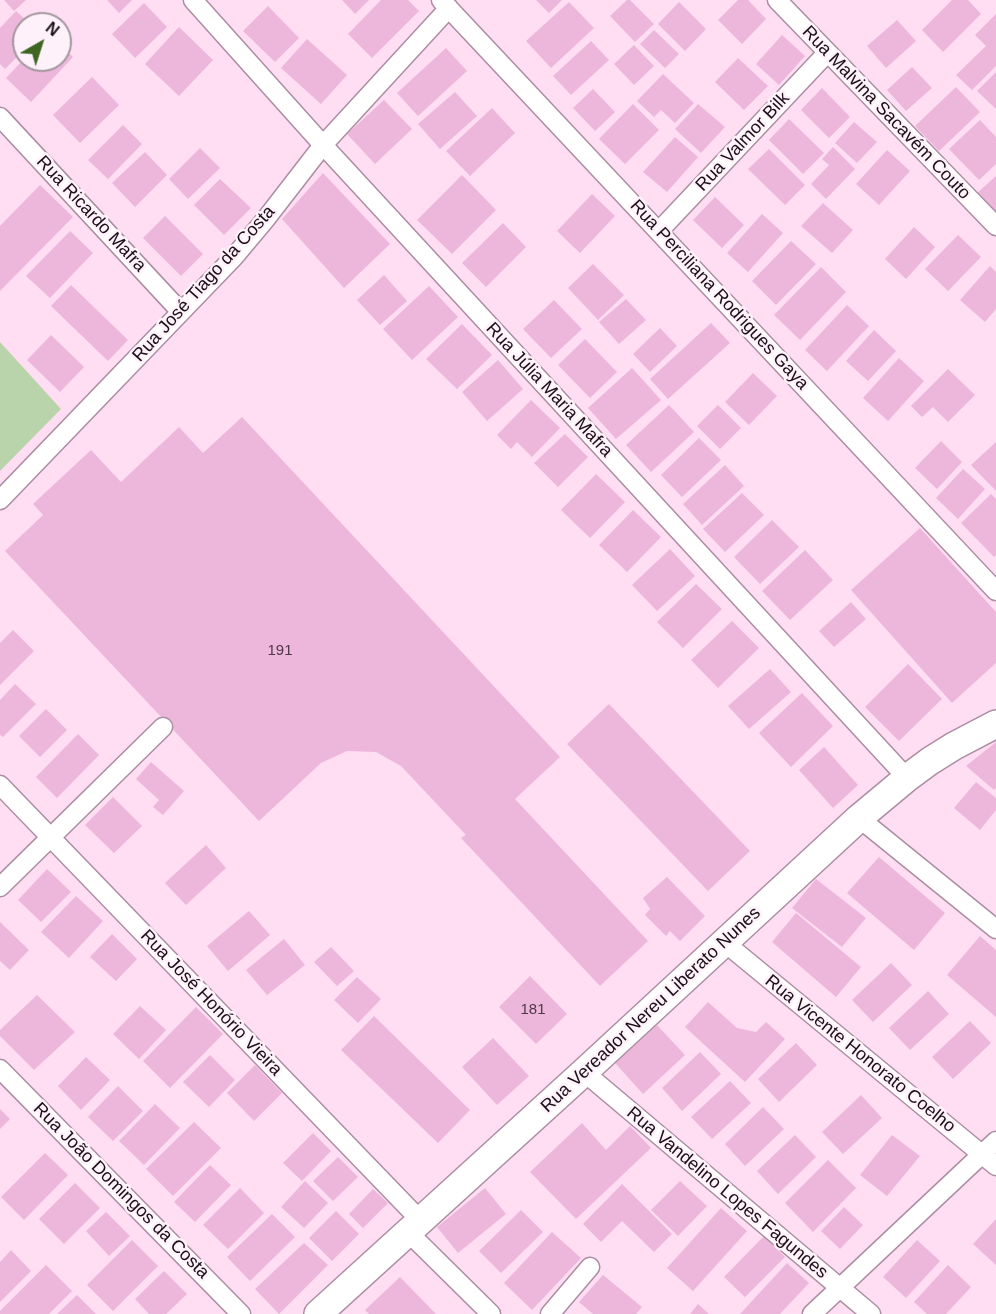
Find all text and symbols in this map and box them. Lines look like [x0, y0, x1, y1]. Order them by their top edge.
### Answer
north arrow [12, 12, 72, 72]
text: N [43, 19, 62, 39]
street label: Rua Malvina Sacavém Couto [797, 22, 975, 204]
street label: Rua Valmor Bilk [692, 88, 794, 196]
street label: Rua Ricardo Mafra [32, 151, 150, 277]
street label: Rua Perciliana Rodrigues Gaya [625, 195, 813, 395]
street label: Rua José Tiago da Costa [128, 202, 280, 366]
street label: Rua Júlia Maria Mafra [481, 318, 617, 462]
house number: 191 [267, 642, 293, 660]
street label: Rua Vereador Nereu Liberato Nunes [537, 902, 765, 1118]
street label: Rua José Honório Vieira [136, 925, 286, 1081]
street label: Rua Vicente Honorato Coelho [760, 970, 960, 1138]
house number: 181 [520, 1001, 546, 1019]
street label: Rua João Domingos da Costa [28, 1098, 214, 1284]
street label: Rua Vandelino Lopes Fagundes [622, 1102, 832, 1284]

